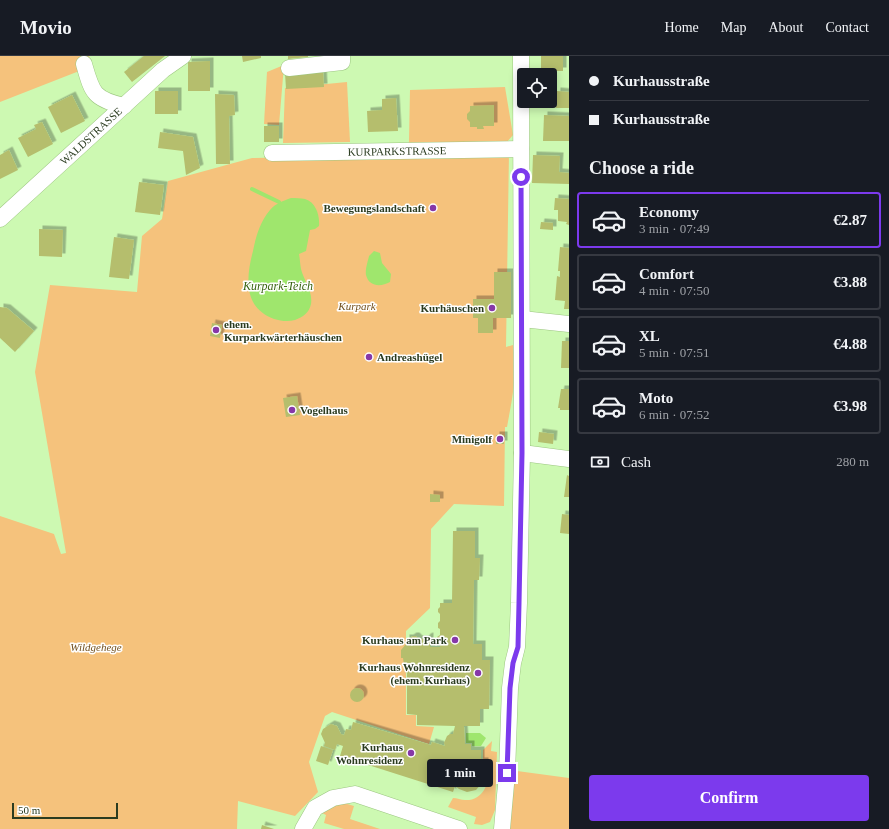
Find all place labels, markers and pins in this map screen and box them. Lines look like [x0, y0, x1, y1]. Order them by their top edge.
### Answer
place label: Bewegungslandschaft [324, 202, 425, 214]
marker: Bewegungslandschaft [428, 203, 438, 213]
place label: Kurhäuschen [420, 302, 484, 314]
marker: Kurhäuschen [487, 303, 497, 313]
place label: ehem. Kurparkwärterhäuschen [224, 318, 342, 343]
marker: ehem. Kurparkwärterhäuschen [211, 325, 221, 335]
place label: Andreashügel [377, 351, 442, 363]
marker: Andreashügel [364, 352, 374, 362]
place label: Vogelhaus [300, 404, 349, 416]
marker: Vogelhaus [287, 405, 297, 415]
place label: Minigolf [452, 433, 492, 445]
marker: Minigolf [495, 434, 505, 444]
place label: Kurhaus am Park [362, 634, 448, 646]
marker: Kurhaus am Park [450, 635, 460, 645]
place label: Kurhaus Wohnresidenz (ehem. Kurhaus) [359, 661, 470, 687]
marker: Kurhaus Wohnresidenz (ehem. Kurhaus) [473, 668, 483, 678]
place label: Kurhaus Wohnresidenz [336, 741, 404, 766]
marker: Kurhaus Wohnresidenz [406, 748, 416, 758]

